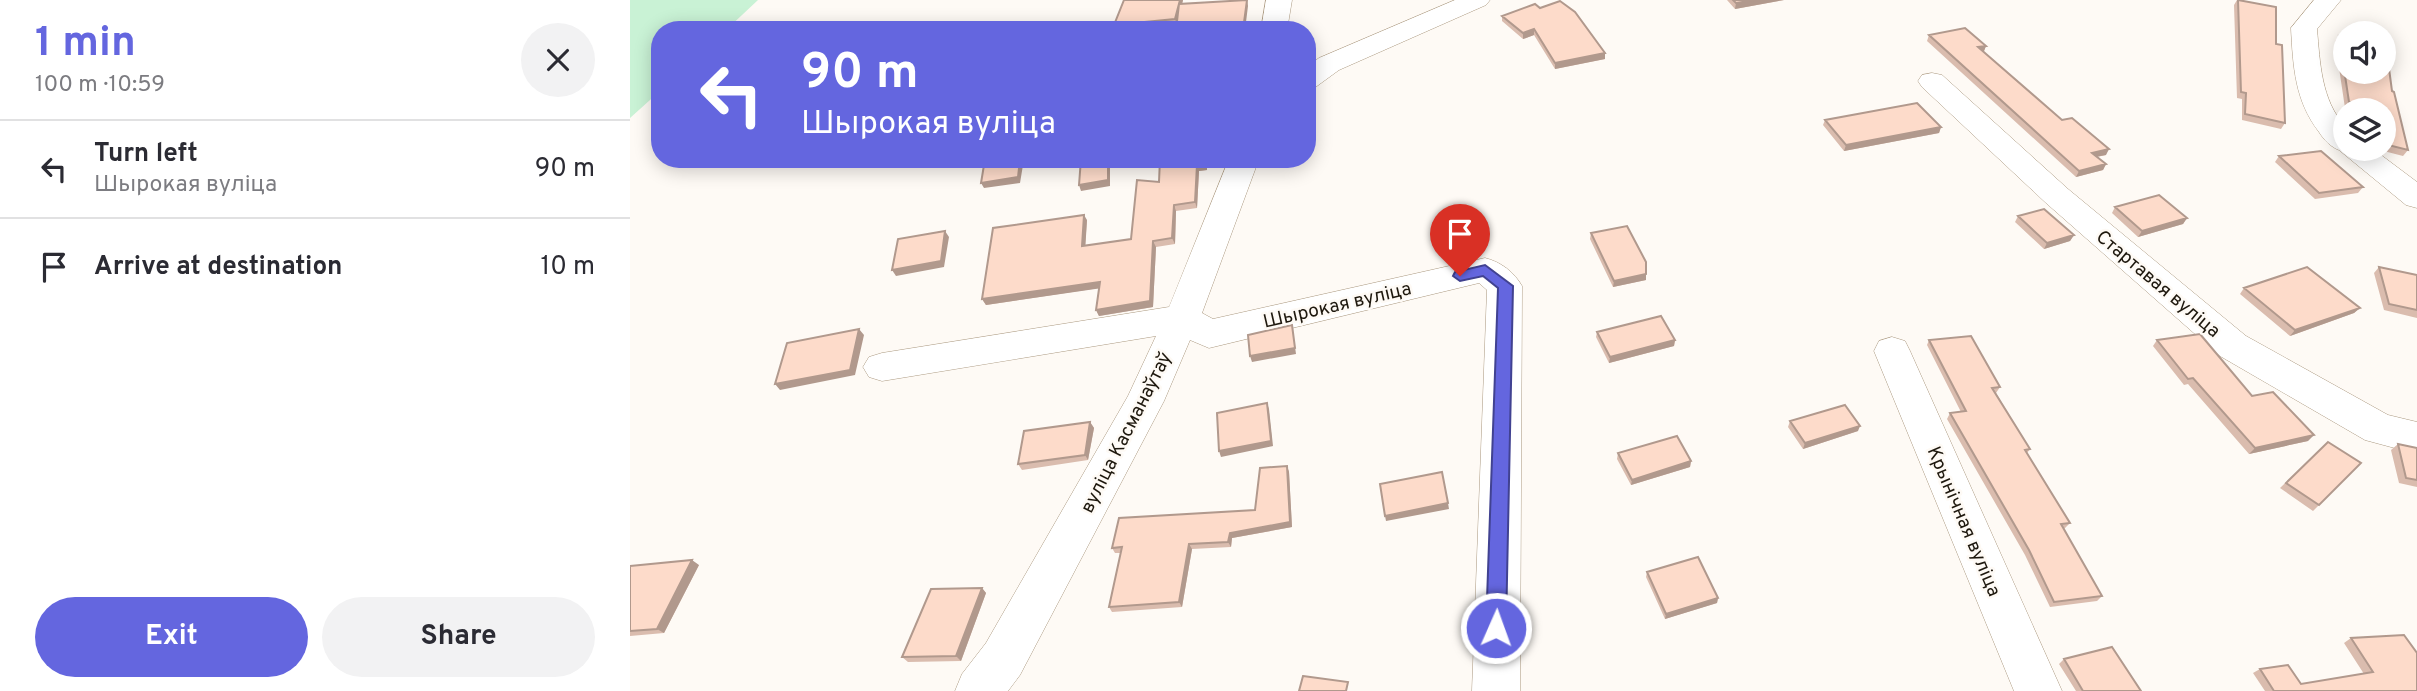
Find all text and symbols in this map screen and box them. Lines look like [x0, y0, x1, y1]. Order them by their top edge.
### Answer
text: 1 min [35, 18, 136, 71]
map controls [2333, 21, 2396, 161]
button: sound [2333, 21, 2396, 84]
button: close [521, 23, 595, 97]
text: 90 m [801, 44, 919, 106]
icon: left [686, 49, 777, 140]
text: 100 m · 10:59 [35, 71, 165, 100]
button: layers [2333, 98, 2396, 161]
text: Шырокая вуліца [801, 105, 1056, 145]
text: Turn left [94, 138, 198, 171]
icon: left [35, 150, 73, 188]
text: 90 m [535, 153, 595, 186]
text: Шырокая вуліца [94, 171, 277, 200]
pin [1430, 204, 1490, 276]
icon: arrive [1441, 215, 1479, 253]
street label: Стартавая вуліца [2091, 225, 2225, 344]
icon: arrive [35, 248, 73, 286]
text: Arrive at destination [94, 251, 342, 284]
text: 10 m [540, 251, 595, 284]
street label: Шырокая вуліца [1261, 277, 1414, 335]
street label: вуліца Касманаўтаў [1076, 348, 1178, 518]
street label: Крынічная вуліца [1921, 443, 2006, 600]
position arrow [1459, 591, 1533, 665]
button: Exit [35, 597, 308, 677]
button: Share [322, 597, 595, 677]

